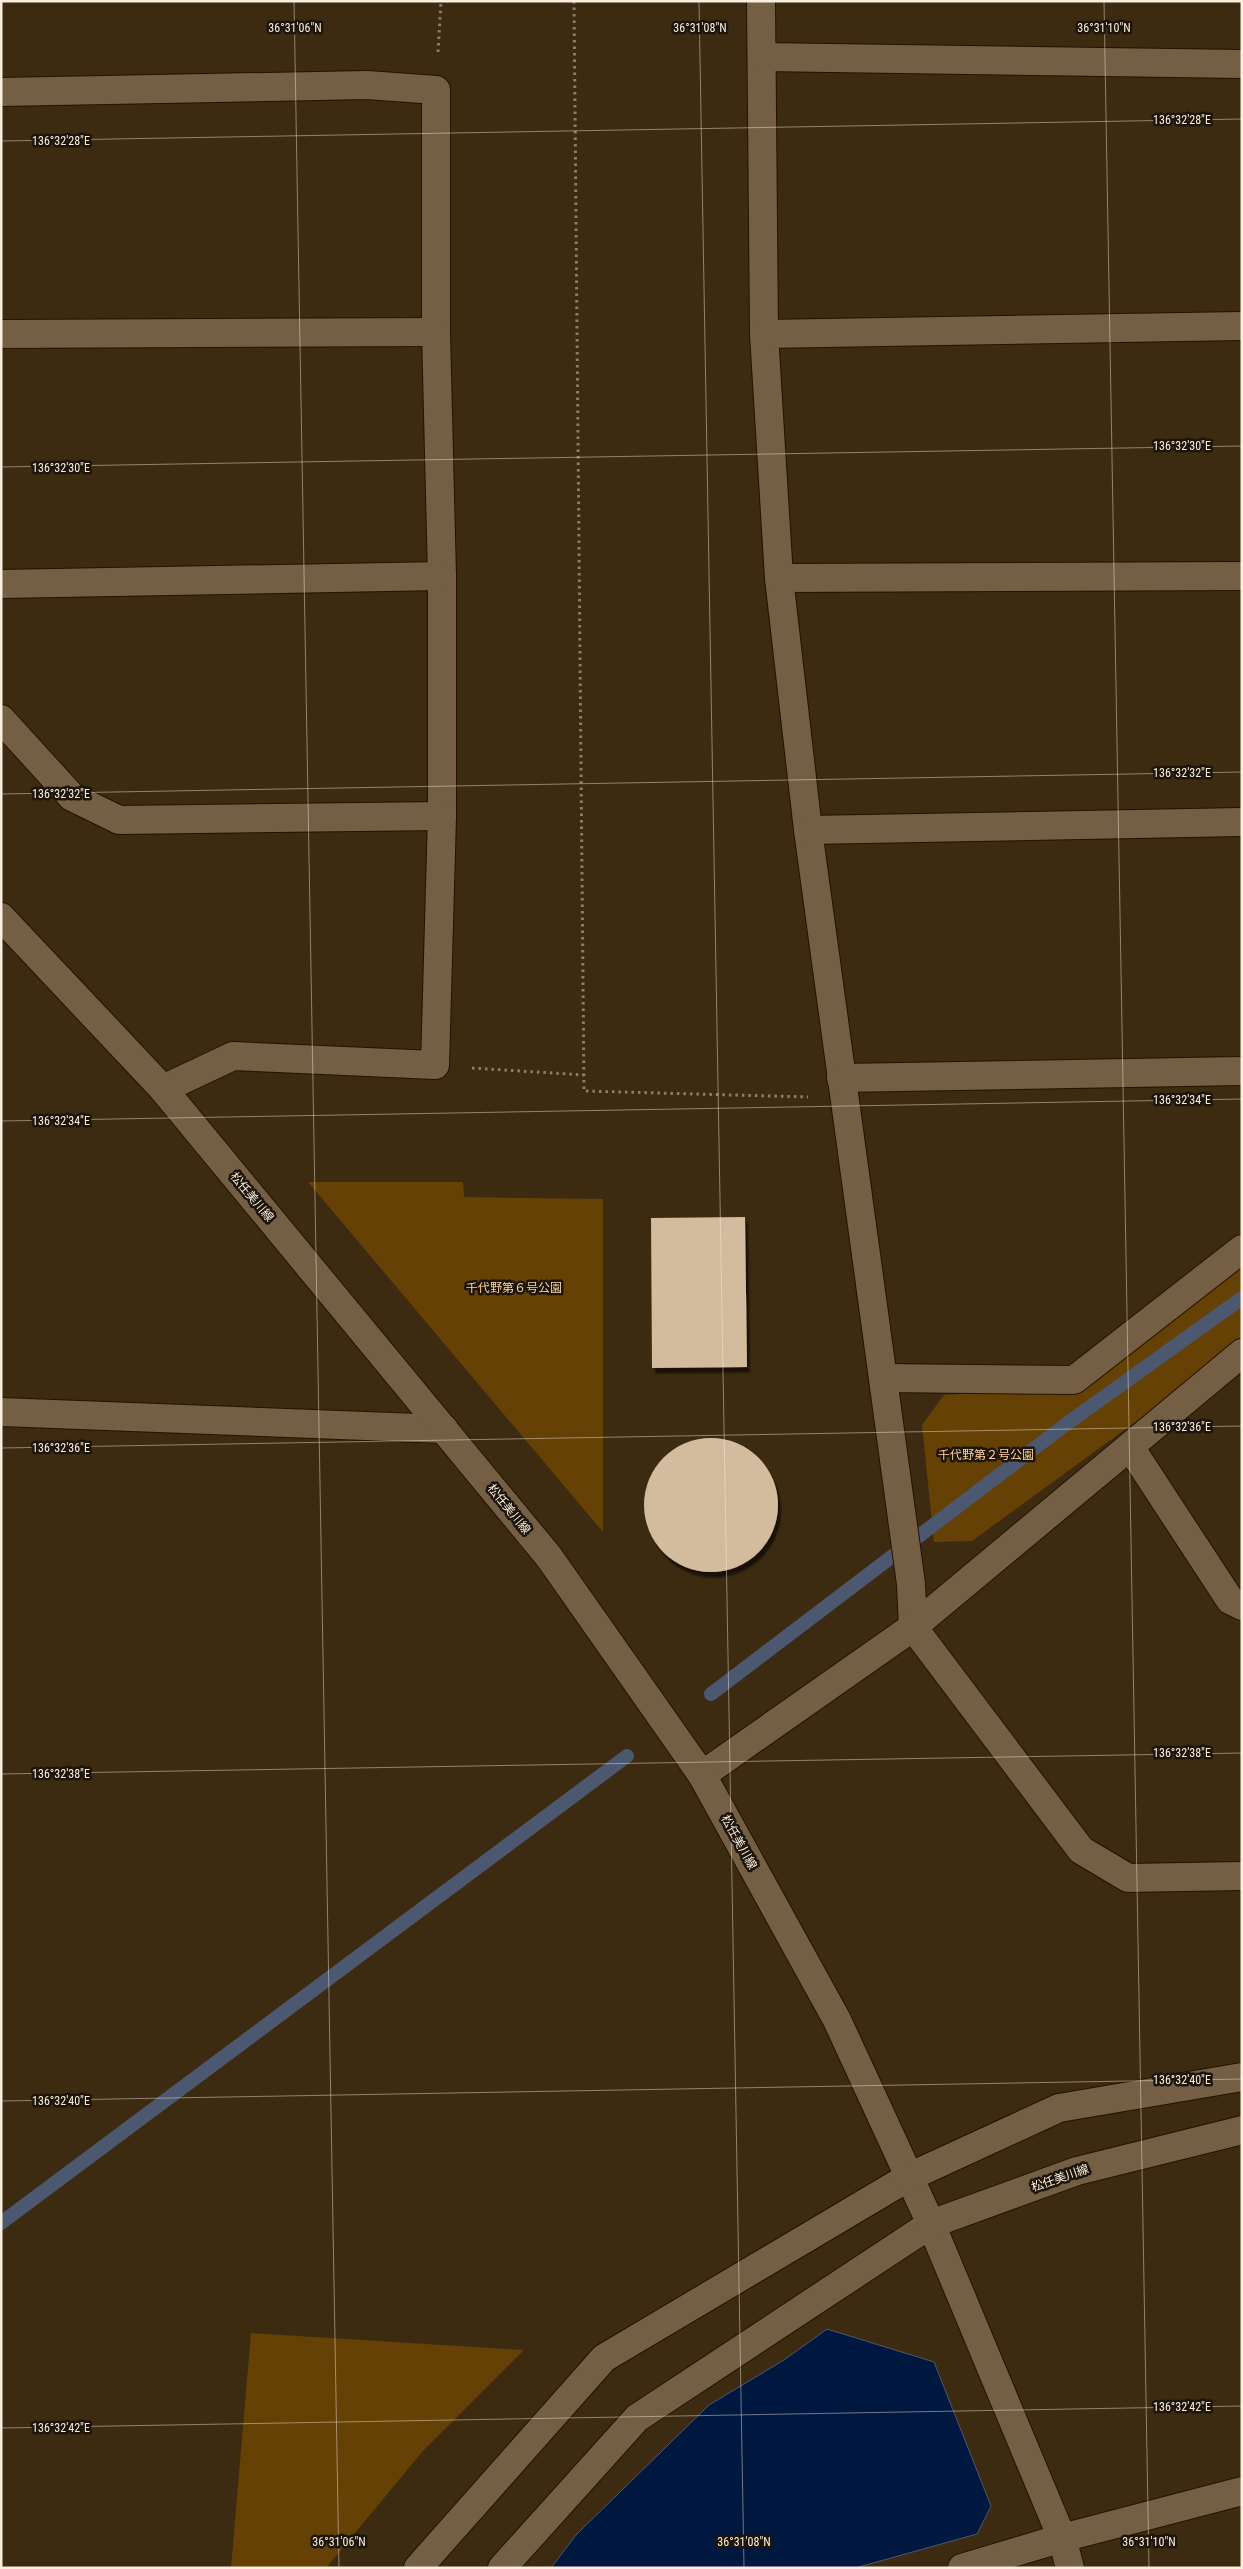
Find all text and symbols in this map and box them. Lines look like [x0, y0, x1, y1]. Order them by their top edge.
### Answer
text: 36°31'06"N [268, 21, 322, 35]
text: 36°31'08"N [673, 21, 727, 35]
text: 36°31'10"N [1077, 21, 1131, 35]
text: 136°32'28"E [1153, 113, 1211, 127]
text: 136°32'28"E [32, 134, 90, 148]
text: 136°32'30"E [1153, 439, 1211, 453]
text: 136°32'30"E [32, 461, 90, 475]
text: 136°32'32"E [1153, 766, 1211, 780]
text: 136°32'32"E [32, 787, 90, 801]
text: 136°32'34"E [1153, 1093, 1211, 1107]
text: 136°32'34"E [32, 1114, 90, 1128]
street label: 松任美川線 [227, 1170, 277, 1224]
park label: 千代野第６号公園 [466, 1281, 562, 1295]
text: 136°32'36"E [1153, 1420, 1211, 1434]
text: 136°32'36"E [32, 1441, 90, 1455]
park label: 千代野第２号公園 [938, 1448, 1034, 1462]
street label: 松任美川線 [485, 1481, 533, 1537]
text: 136°32'38"E [1153, 1746, 1211, 1760]
text: 136°32'38"E [32, 1767, 90, 1781]
street label: 松任美川線 [718, 1812, 760, 1872]
text: 136°32'40"E [1153, 2073, 1211, 2087]
text: 136°32'40"E [32, 2094, 90, 2108]
street label: 松任美川線 [1029, 2162, 1091, 2194]
text: 136°32'42"E [1153, 2400, 1211, 2414]
text: 136°32'42"E [32, 2421, 90, 2435]
text: 36°31'06"N [312, 2535, 366, 2549]
text: 36°31'08"N [717, 2535, 771, 2549]
text: 36°31'10"N [1122, 2535, 1176, 2549]

